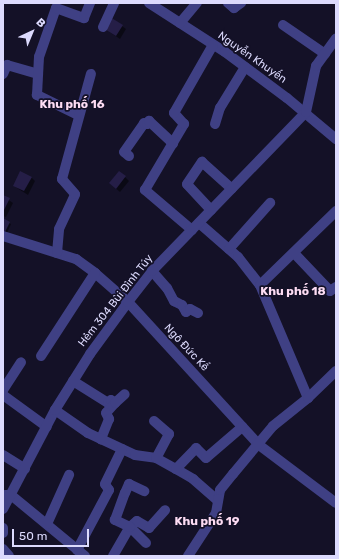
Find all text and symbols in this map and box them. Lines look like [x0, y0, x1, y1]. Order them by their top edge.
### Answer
north arrow [12, 12, 52, 52]
text: B [33, 16, 48, 30]
street label: Nguyễn Khuyến [215, 29, 289, 87]
district label: Khu phố 16 [39, 98, 105, 112]
street label: Hẻm 304 Bùi Đình Túy [76, 252, 156, 350]
district label: Khu phố 18 [260, 285, 326, 299]
street label: Ngô Đức Kế [161, 322, 211, 374]
district label: Khu phố 19 [175, 515, 239, 529]
scale bar [14, 521, 91, 547]
text: 50 m [19, 529, 47, 543]

